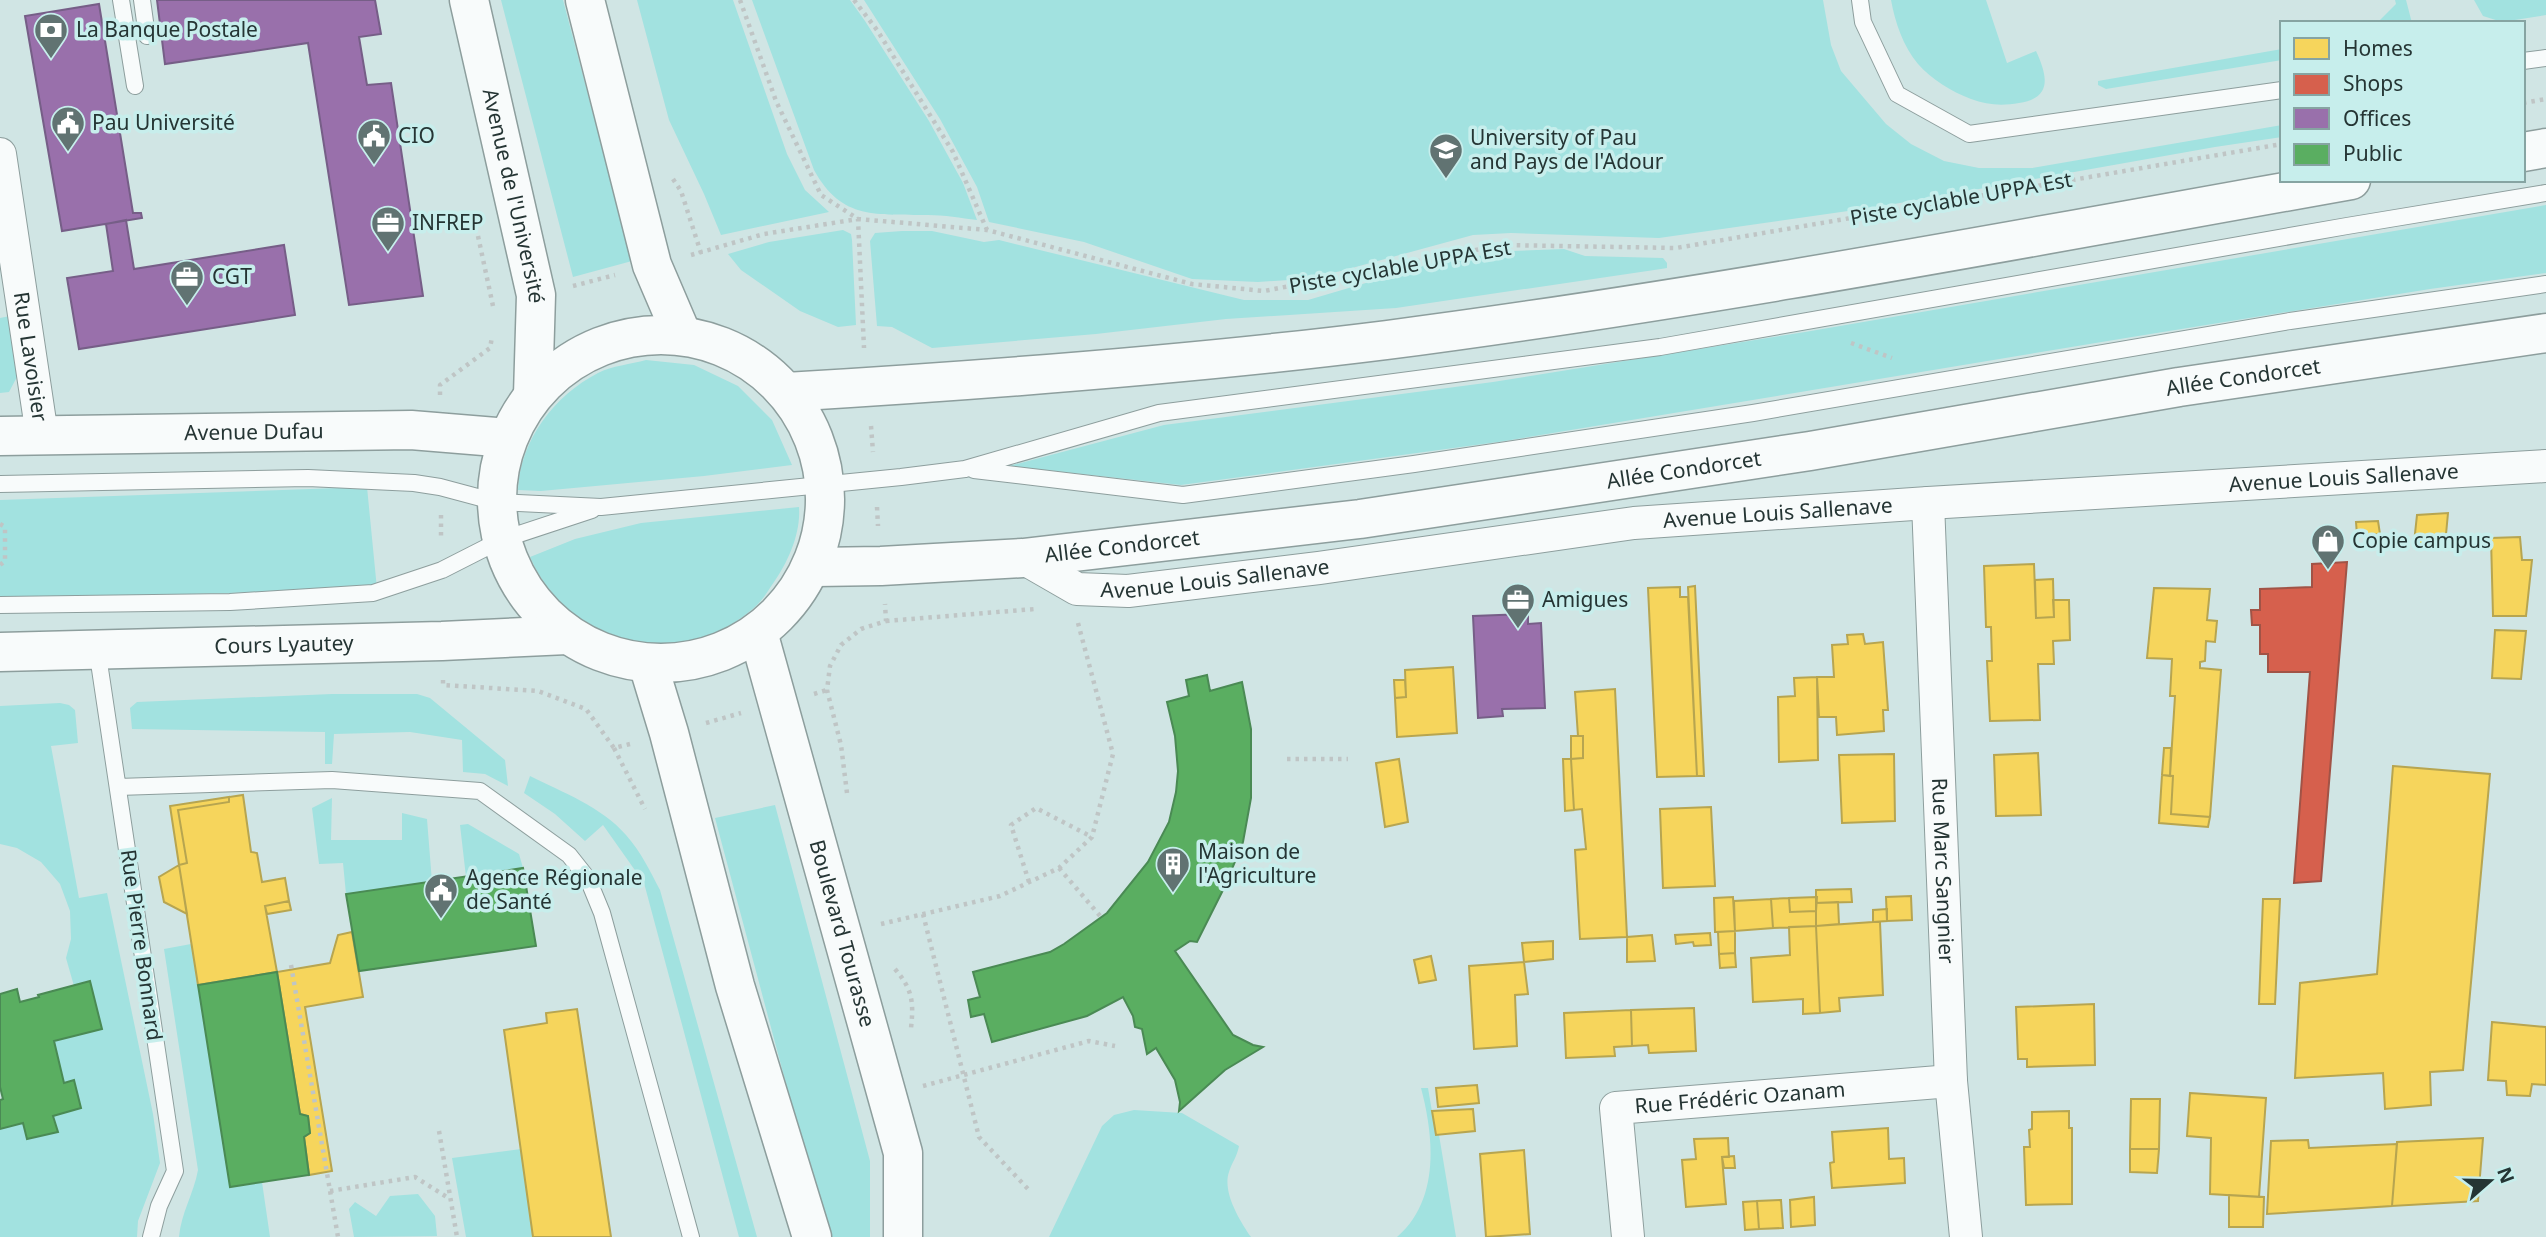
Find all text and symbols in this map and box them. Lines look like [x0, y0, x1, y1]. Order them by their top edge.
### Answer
bank icon: La Banque Postale [32, 11, 70, 60]
place label: La Banque Postale [76, 15, 258, 43]
legend [2280, 21, 2525, 182]
text: Homes [2343, 34, 2413, 62]
text: Shops [2343, 69, 2403, 97]
street label: Avenue de l'Université [477, 86, 551, 304]
public building icon: Pau Université [49, 104, 87, 153]
text: Offices [2343, 104, 2411, 132]
place label: Pau Université [92, 108, 235, 136]
public building icon: CIO [355, 117, 393, 166]
place label: CIO [398, 121, 435, 149]
place label: University of Pau and Pays de l'Adour [1470, 123, 1664, 175]
school or university icon: University of Pau and Pays de l'Adour [1427, 131, 1465, 180]
text: Public [2343, 139, 2403, 167]
street label: Piste cyclable UPPA Est [1848, 165, 2074, 231]
office icon: INFREP [369, 204, 407, 253]
place label: INFREP [412, 208, 483, 236]
street label: Piste cyclable UPPA Est [1287, 233, 1513, 299]
office icon: CGT [168, 258, 206, 307]
place label: CGT [212, 262, 252, 290]
street label: Rue Lavoisier [8, 290, 55, 424]
street label: Allée Condorcet [2164, 351, 2323, 402]
street label: Avenue Dufau [184, 416, 324, 446]
street label: Allée Condorcet [1605, 444, 1763, 495]
street label: Avenue Louis Sallenave [2228, 456, 2459, 498]
street label: Avenue Louis Sallenave [1662, 490, 1894, 534]
shop icon: Copie campus [2309, 522, 2347, 571]
street label: Allée Condorcet [1043, 523, 1201, 568]
place label: Copie campus [2352, 526, 2491, 554]
street label: Avenue Louis Sallenave [1100, 552, 1331, 604]
office icon: Amigues [1499, 581, 1537, 630]
place label: Amigues [1542, 585, 1628, 613]
street label: Cours Lyautey [214, 628, 354, 660]
street label: Rue Marc Sangnier [1926, 777, 1961, 965]
street label: Boulevard Tourasse [803, 836, 882, 1030]
place label: Maison de l'Agriculture [1198, 837, 1316, 889]
building icon: Maison de l'Agriculture [1154, 845, 1192, 894]
street label: Rue Pierre Bonnard [115, 847, 169, 1042]
place label: Agence Régionale de Santé [466, 863, 643, 915]
public building icon: Agence Régionale de Santé [422, 871, 460, 920]
street label: Rue Frédéric Ozanam [1634, 1075, 1846, 1119]
north arrow [2455, 1146, 2525, 1216]
text: N [2491, 1163, 2521, 1187]

